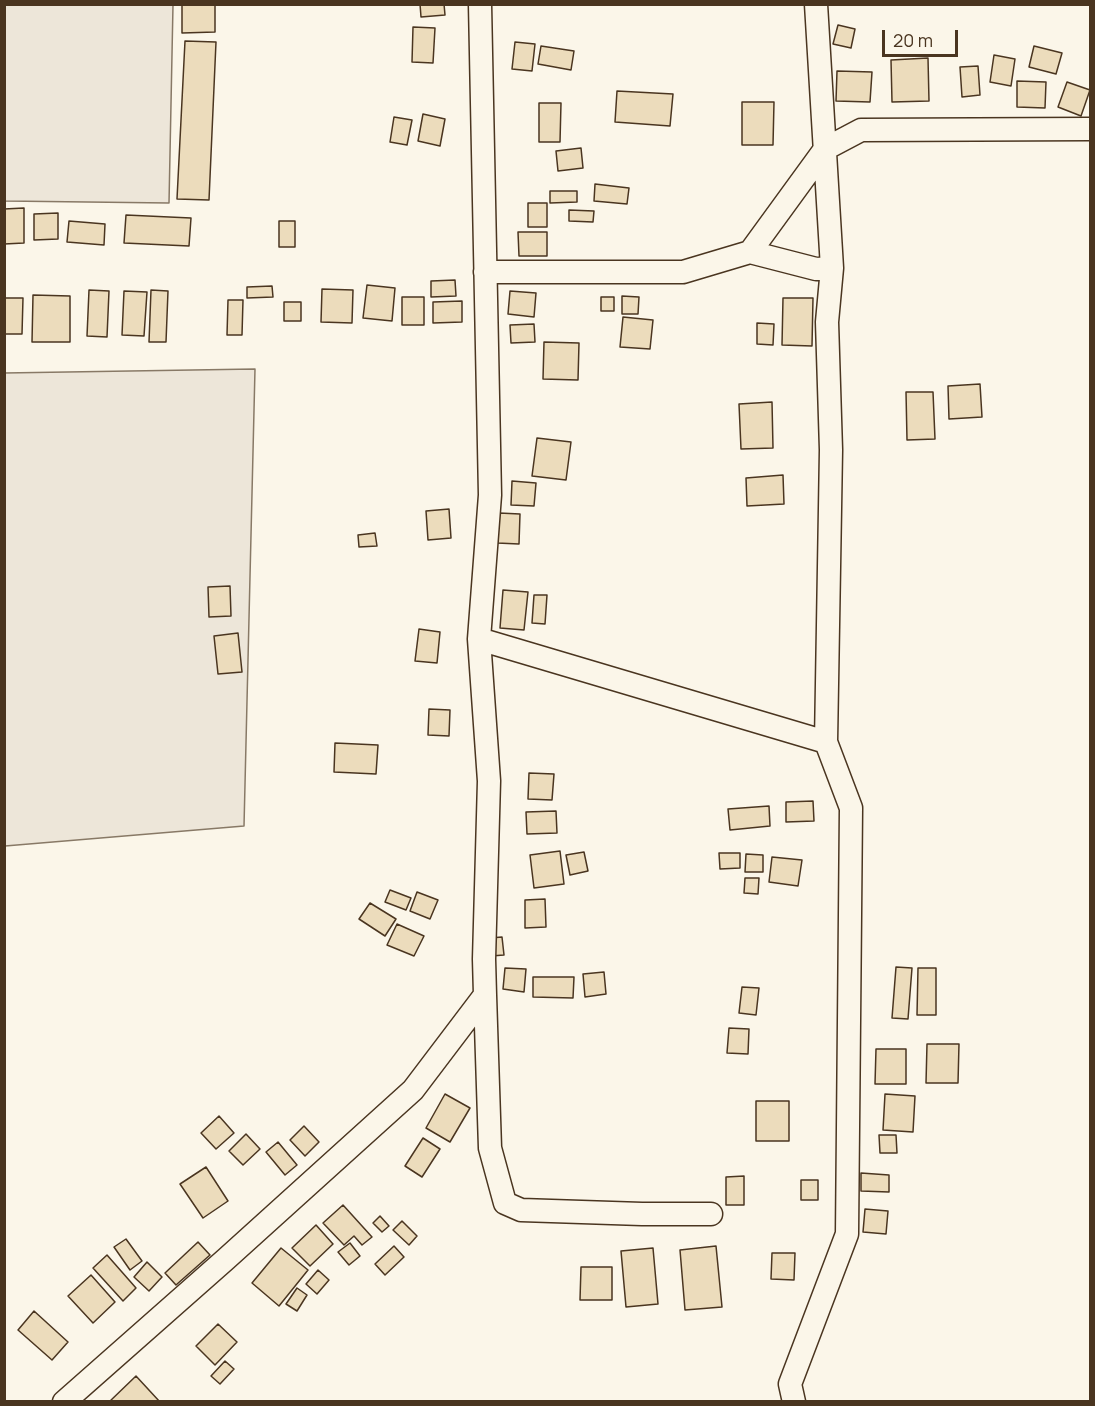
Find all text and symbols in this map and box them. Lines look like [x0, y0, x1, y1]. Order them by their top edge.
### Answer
scale bar [885, 18, 962, 56]
text: 20 m [893, 28, 933, 52]

